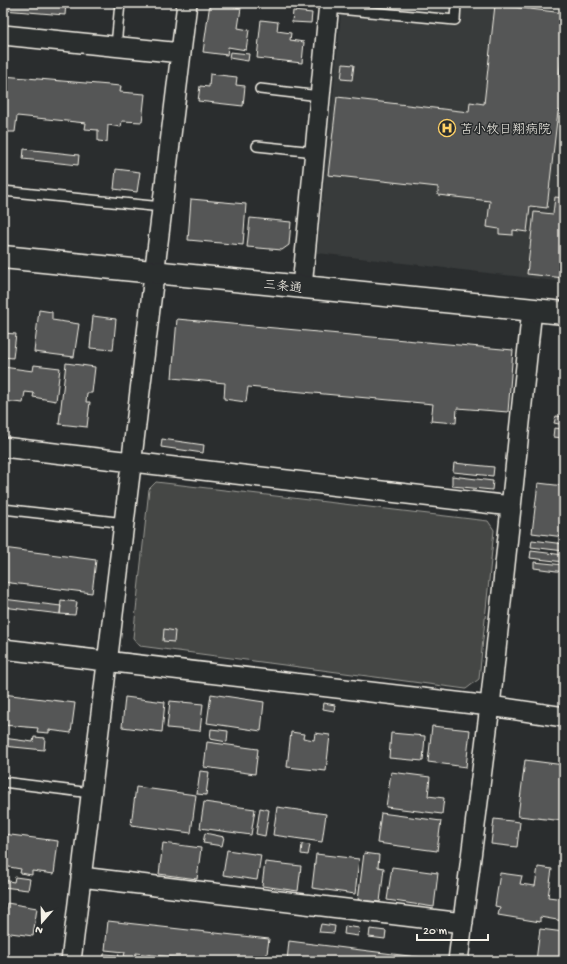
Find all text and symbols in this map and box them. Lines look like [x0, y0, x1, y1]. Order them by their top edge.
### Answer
hospital icon: 苫小牧日翔病院 [437, 118, 457, 138]
place label: 苫小牧日翔病院 [460, 123, 551, 138]
street label: 三条通 [263, 277, 303, 297]
north arrow [22, 902, 62, 942]
scale bar [417, 916, 488, 942]
text: N [34, 923, 45, 936]
text: 20 m [423, 925, 448, 939]

